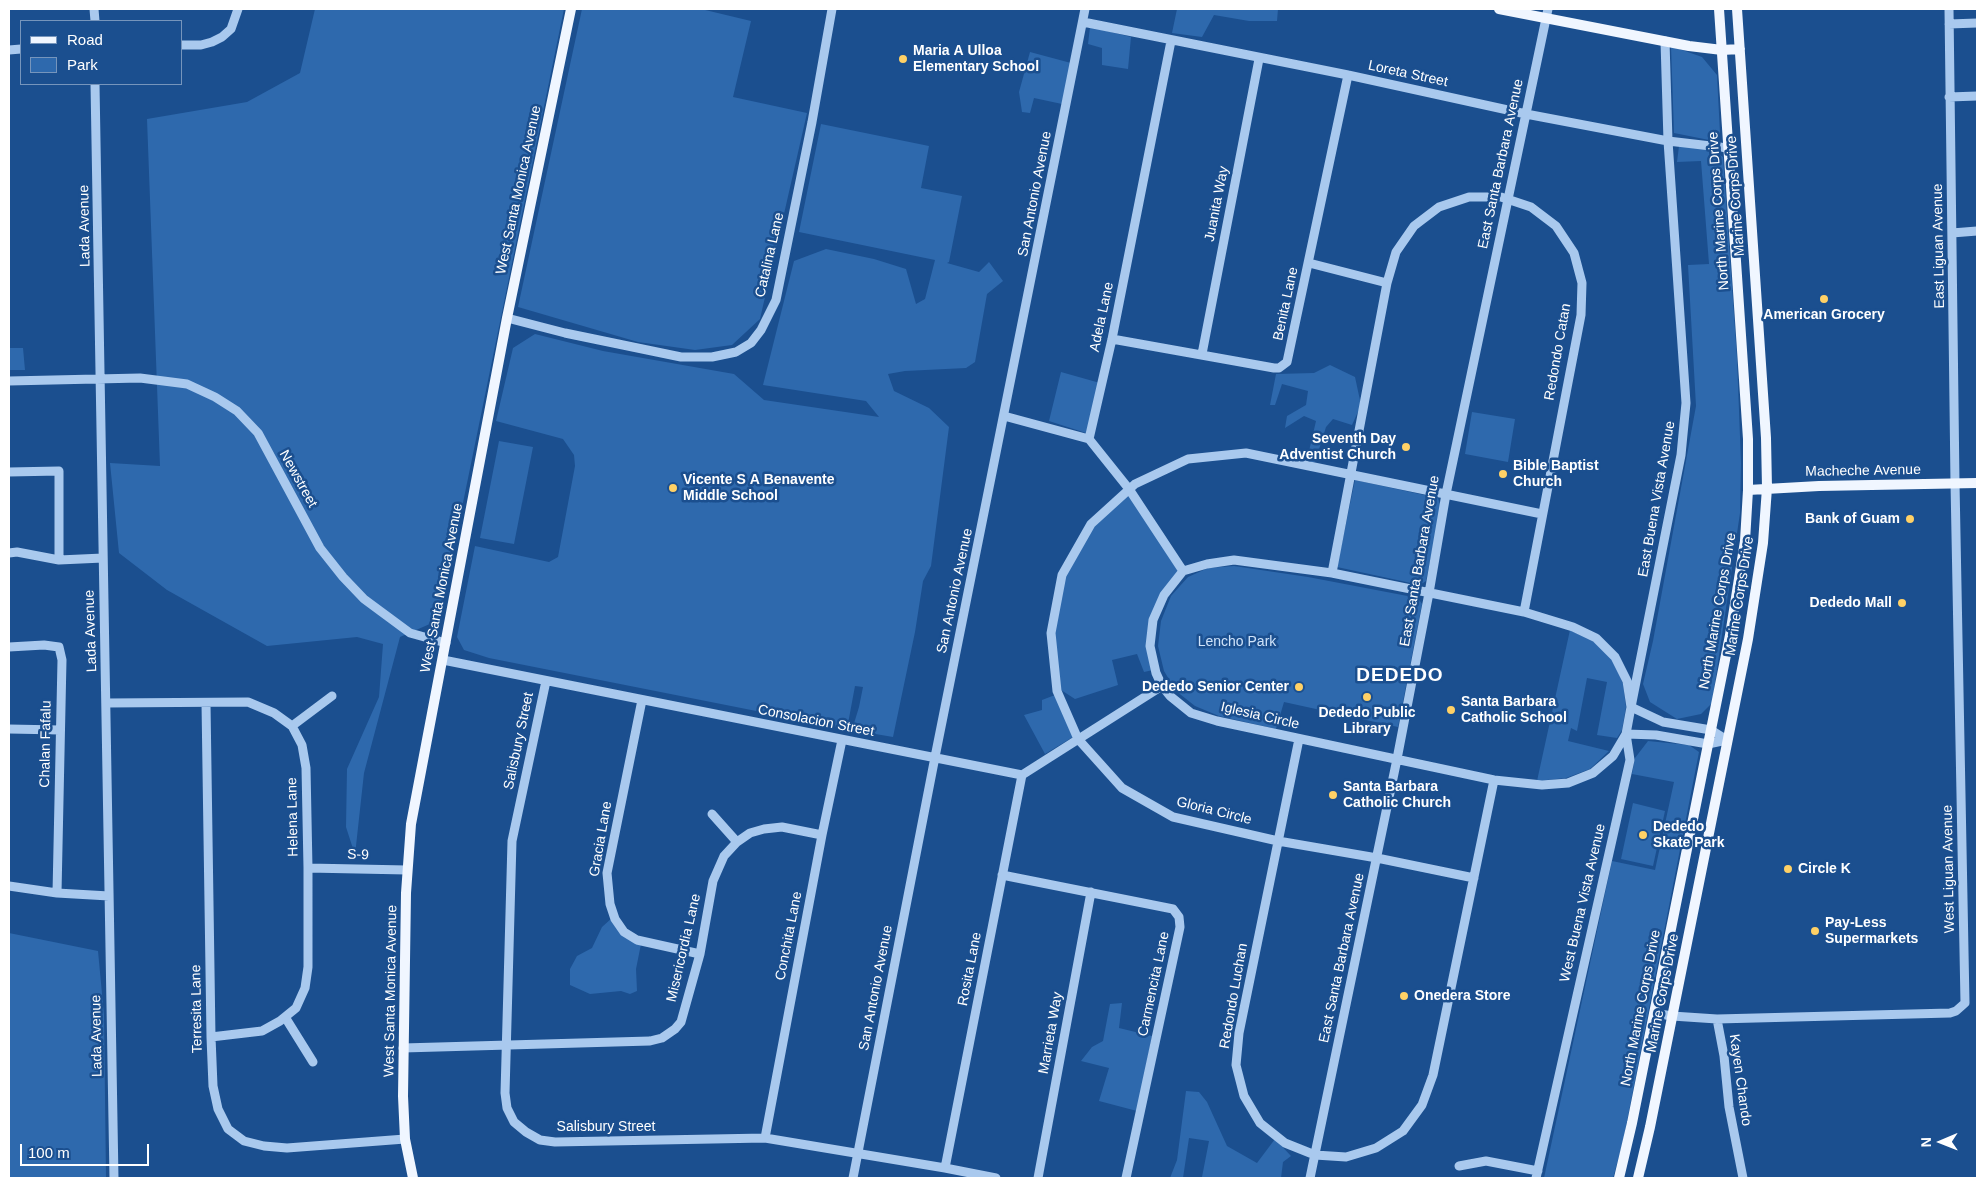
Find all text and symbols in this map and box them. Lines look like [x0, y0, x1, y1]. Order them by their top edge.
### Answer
legend [20, 20, 182, 85]
text: Road [67, 31, 103, 48]
place label: Maria A Ulloa Elementary School [913, 43, 1039, 75]
marker: Maria A Ulloa Elementary School [897, 53, 909, 65]
text: Park [67, 56, 98, 73]
street label: Loreta Street [1367, 57, 1449, 91]
street label: East Santa Barbara Avenue [1475, 77, 1527, 251]
street label: West Santa Monica Avenue [493, 104, 545, 276]
street label: San Antonio Avenue [1015, 130, 1055, 258]
street label: North Marine Corps Drive [1705, 131, 1733, 291]
street label: Marine Corps Drive [1723, 135, 1749, 257]
street label: Juanita Way [1201, 165, 1233, 243]
street label: East Liguan Avenue [1930, 183, 1948, 309]
street label: Lada Avenue [76, 185, 94, 267]
street label: Catalina Lane [752, 211, 788, 299]
street label: Benita Lane [1270, 266, 1302, 342]
street label: Adela Lane [1086, 281, 1118, 353]
marker: American Grocery [1818, 293, 1830, 305]
street label: Redondo Catan [1541, 302, 1575, 402]
place label: American Grocery [1763, 307, 1885, 323]
street label: East Buena Vista Avenue [1635, 420, 1679, 578]
place label: Seventh Day Adventist Church [1279, 431, 1396, 464]
marker: Seventh Day Adventist Church [1400, 441, 1412, 453]
street label: Newstreet [275, 447, 321, 511]
place label: Bible Baptist Church [1513, 458, 1599, 491]
street label: Macheche Avenue [1805, 462, 1921, 480]
marker: Bible Baptist Church [1497, 468, 1509, 480]
place label: Vicente S A Benavente Middle School [683, 472, 834, 504]
street label: East Santa Barbara Avenue [1397, 474, 1443, 648]
marker: Vicente S A Benavente Middle School [667, 482, 679, 494]
street label: West Santa Monica Avenue [417, 502, 467, 674]
place label: Bank of Guam [1805, 511, 1900, 527]
marker: Bank of Guam [1904, 513, 1916, 525]
street label: San Antonio Avenue [934, 527, 976, 655]
street label: North Marine Corps Drive [1696, 531, 1740, 691]
street label: Marine Corps Drive [1722, 535, 1758, 657]
street label: Lada Avenue [81, 590, 101, 672]
place label: Dededo Mall [1810, 595, 1892, 611]
marker: Dededo Mall [1896, 597, 1908, 609]
park label: Lencho Park [1198, 634, 1276, 650]
district label: DEDEDO [1356, 665, 1444, 687]
place label: Dededo Senior Center [1142, 679, 1289, 695]
marker: Dededo Senior Center [1293, 681, 1305, 693]
street label: Salisbury Street [501, 691, 537, 791]
marker: Dededo Public Library [1361, 691, 1373, 703]
place label: Santa Barbara Catholic School [1461, 694, 1567, 726]
street label: Iglesia Circle [1219, 699, 1301, 733]
street label: Chalan Fafalu [37, 700, 55, 788]
street label: Consolacion Street [756, 701, 876, 741]
marker: Santa Barbara Catholic School [1445, 704, 1457, 716]
place label: Dededo Public Library [1318, 705, 1416, 738]
street label: Helena Lane [284, 777, 302, 857]
place label: Santa Barbara Catholic Church [1343, 779, 1451, 812]
marker: Santa Barbara Catholic Church [1327, 789, 1339, 801]
street label: Gloria Circle [1175, 794, 1253, 828]
street label: Gracia Lane [586, 800, 616, 878]
street label: West Liguan Avenue [1939, 805, 1959, 933]
place label: Dededo Skate Park [1653, 819, 1725, 852]
street label: West Buena Vista Avenue [1557, 822, 1609, 984]
marker: Dededo Skate Park [1637, 829, 1649, 841]
street label: S-9 [347, 846, 369, 864]
place label: Circle K [1798, 861, 1851, 877]
marker: Circle K [1782, 863, 1794, 875]
street label: East Santa Barbara Avenue [1316, 871, 1368, 1045]
street label: Conchita Lane [772, 890, 806, 982]
street label: Misericordia Lane [663, 892, 705, 1004]
street label: West Santa Monica Avenue [381, 905, 401, 1077]
place label: Pay-Less Supermarkets [1825, 915, 1918, 948]
street label: San Antonio Avenue [856, 924, 896, 1052]
marker: Pay-Less Supermarkets [1809, 925, 1821, 937]
street label: North Marine Corps Drive [1618, 929, 1664, 1087]
street label: Carmencita Lane [1135, 930, 1173, 1038]
street label: Rosita Lane [955, 931, 985, 1007]
street label: Marine Corps Drive [1643, 932, 1683, 1054]
street label: Redondo Luchan [1216, 942, 1252, 1050]
street label: Terresita Lane [188, 965, 206, 1053]
place label: Onedera Store [1414, 988, 1510, 1004]
marker: Onedera Store [1398, 990, 1410, 1002]
street label: Marrieta Way [1036, 991, 1066, 1075]
street label: Lada Avenue [88, 995, 106, 1077]
street label: Kayen Chando [1725, 1033, 1755, 1127]
north arrow [1916, 1117, 1966, 1167]
street label: Salisbury Street [557, 1119, 655, 1135]
scale bar [22, 1134, 151, 1166]
text: N [1918, 1137, 1934, 1147]
text: 100 m [28, 1144, 70, 1161]

